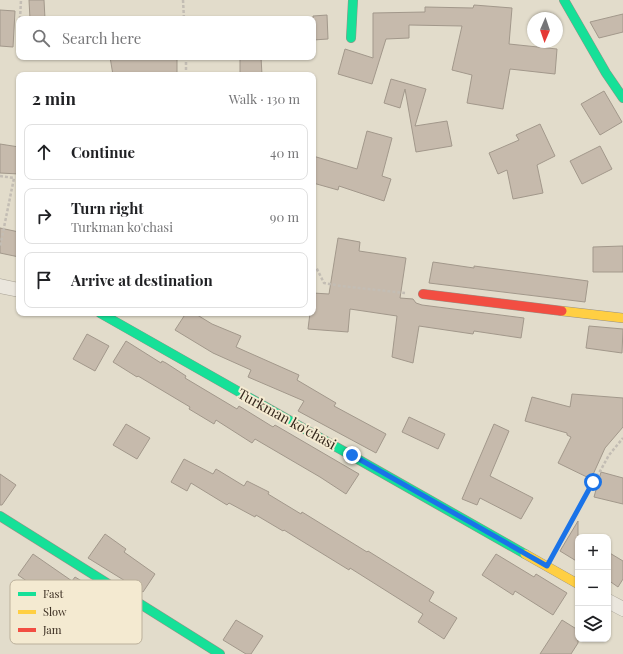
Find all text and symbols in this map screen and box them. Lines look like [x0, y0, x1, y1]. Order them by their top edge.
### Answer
north arrow [527, 12, 563, 48]
search box [16, 16, 316, 60]
icon: search [30, 27, 52, 49]
text: Search here [62, 28, 141, 48]
text: 2 min [32, 87, 76, 109]
text: Walk · 130 m [229, 90, 300, 107]
icon: ahead [33, 141, 55, 163]
text: Continue [71, 142, 135, 162]
text: 40 m [270, 144, 299, 161]
text: Turn right [71, 198, 144, 218]
icon: right [33, 205, 55, 227]
text: 90 m [270, 208, 299, 225]
text: Turkman ko'chasi [71, 218, 173, 235]
icon: arrive [33, 269, 55, 291]
text: Arrive at destination [71, 270, 213, 290]
street label: Turkman ko'chasi [235, 384, 340, 453]
route end [343, 446, 361, 464]
route start [584, 473, 602, 491]
map controls [575, 534, 611, 642]
button: + [575, 534, 611, 570]
button: − [575, 570, 611, 606]
legend [10, 580, 142, 644]
text: Fast [43, 586, 63, 601]
text: Slow [43, 604, 67, 619]
button: layers [575, 606, 611, 642]
text: Jam [42, 622, 62, 637]

